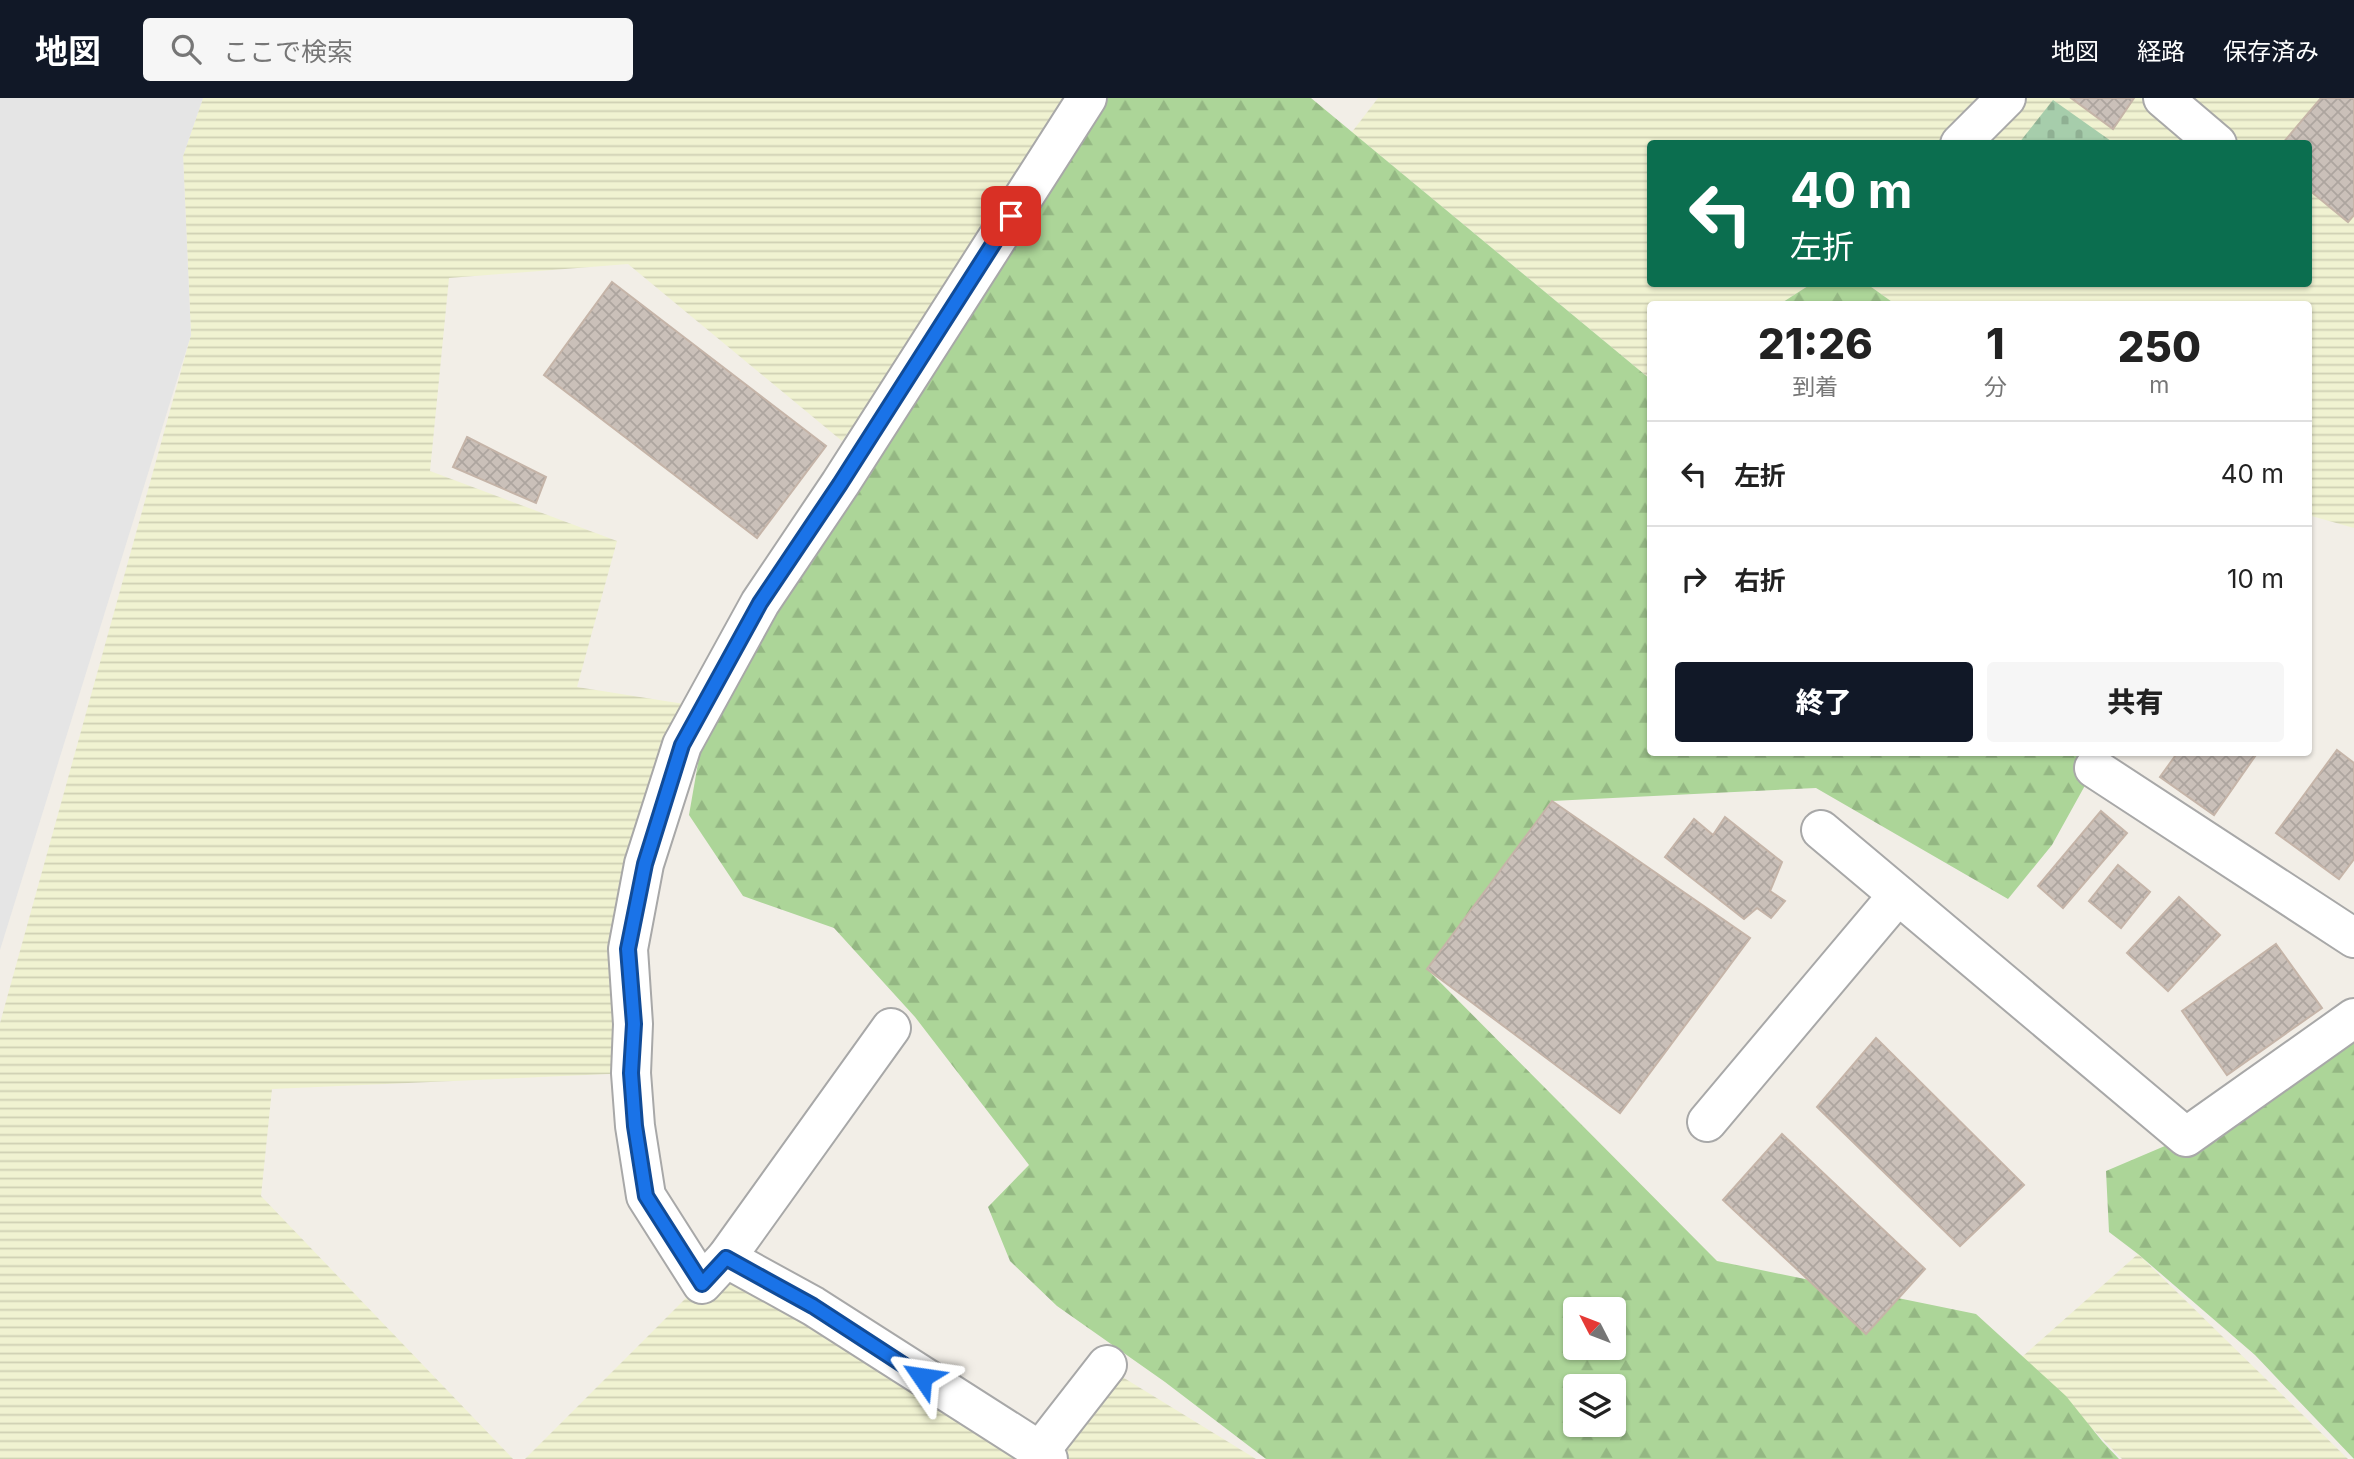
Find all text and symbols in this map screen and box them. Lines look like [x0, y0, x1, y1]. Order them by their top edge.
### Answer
search box [143, 18, 633, 81]
icon: search [167, 30, 205, 68]
text: 地図 [35, 31, 101, 71]
text: ここで検索 [223, 36, 353, 67]
text: 地図 [2051, 37, 2099, 66]
text: 経路 [2137, 37, 2185, 66]
text: 保存済み [2223, 37, 2319, 66]
text: 40 m [1790, 161, 1913, 220]
icon: left [1675, 168, 1766, 259]
pin [981, 186, 1041, 246]
icon: arrive [992, 197, 1030, 235]
text: 左折 [1790, 227, 1854, 266]
text: 21:26 [1758, 318, 1873, 369]
text: 1 [1986, 318, 2005, 369]
text: 250 [2118, 321, 2201, 372]
text: m [2149, 371, 2169, 399]
text: 到着 [1792, 373, 1838, 401]
text: 分 [1984, 373, 2007, 401]
icon: left [1675, 455, 1713, 493]
text: 40 m [2221, 458, 2284, 489]
text: 左折 [1734, 460, 1786, 491]
icon: right [1675, 560, 1713, 598]
text: 10 m [2227, 563, 2284, 594]
text: 右折 [1734, 565, 1786, 596]
button: 終了 [1675, 662, 1973, 742]
button: 共有 [1987, 662, 2284, 742]
north arrow [1563, 1297, 1626, 1360]
map controls [1563, 1297, 1626, 1437]
position arrow [885, 1340, 959, 1414]
button: layers [1563, 1374, 1626, 1437]

